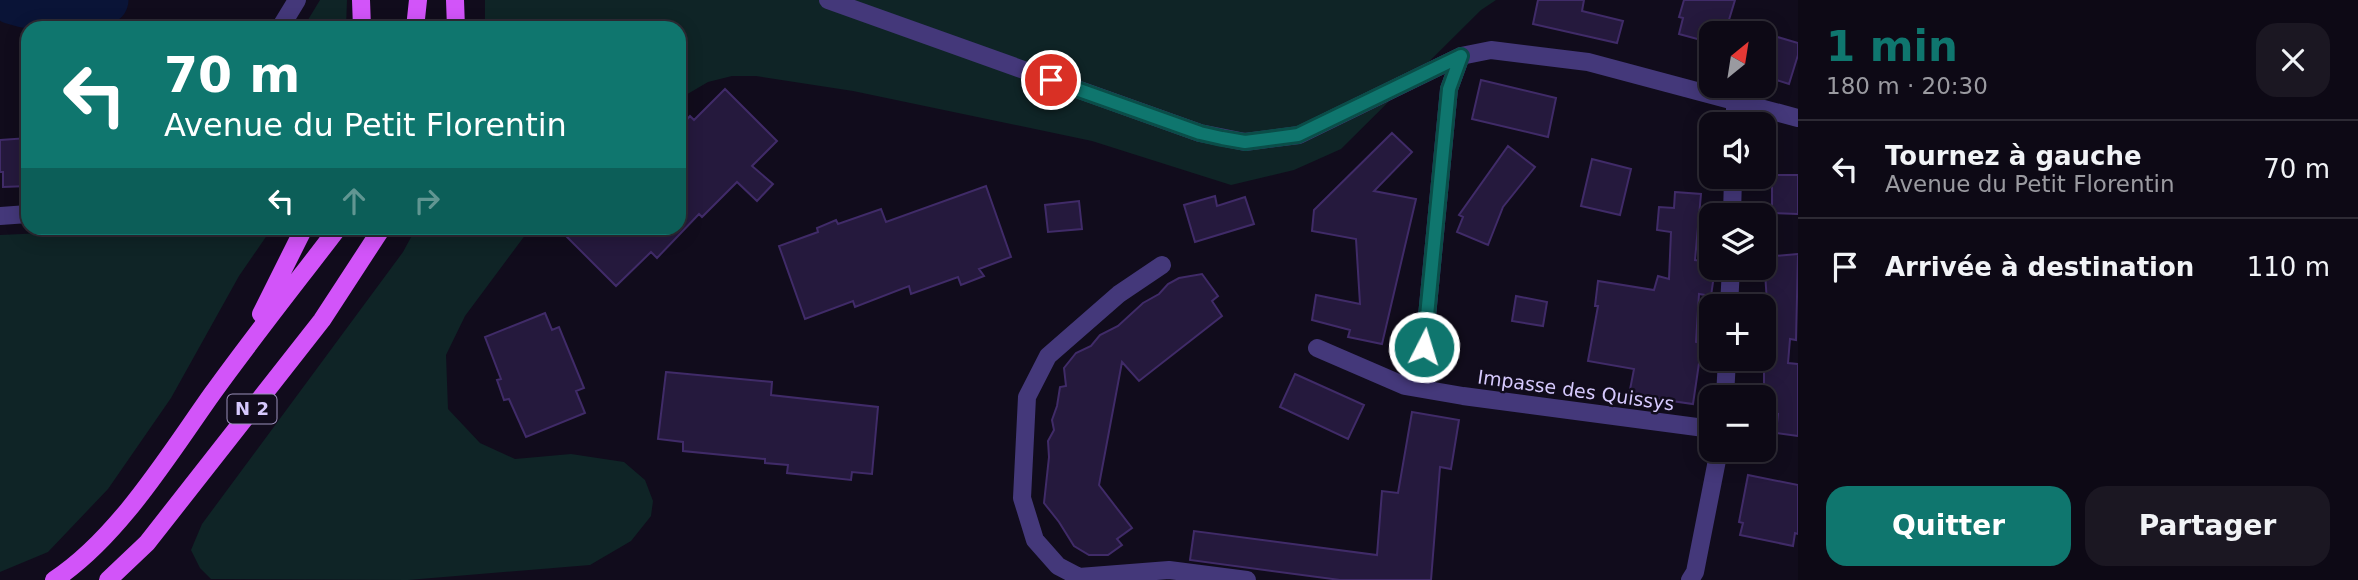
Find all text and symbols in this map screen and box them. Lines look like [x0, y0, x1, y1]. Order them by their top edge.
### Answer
north arrow [1699, 21, 1776, 98]
map controls [1699, 21, 1776, 462]
text: 1 min [1826, 22, 1958, 71]
button: close [2256, 23, 2330, 97]
text: 70 m [164, 47, 300, 104]
icon: left [49, 49, 140, 140]
pin [1021, 50, 1081, 110]
icon: arrive [1032, 61, 1070, 99]
text: 180 m · 20:30 [1826, 73, 1988, 99]
text: Avenue du Petit Florentin [164, 106, 567, 144]
button: sound [1699, 112, 1776, 189]
text: Tournez à gauche [1885, 141, 2142, 171]
icon: left [1826, 150, 1864, 188]
text: 70 m [2263, 154, 2330, 184]
text: Avenue du Petit Florentin [1885, 171, 2175, 197]
icon: left [262, 182, 300, 220]
icon: ahead [335, 182, 373, 220]
icon: right [408, 182, 446, 220]
button: layers [1699, 203, 1776, 280]
icon: arrive [1826, 248, 1864, 286]
text: Arrivée à destination [1885, 252, 2194, 282]
text: 110 m [2247, 252, 2330, 282]
button: + [1699, 294, 1776, 371]
position arrow [1387, 310, 1461, 384]
street label: Impasse des Quissys [1476, 365, 1676, 415]
button: − [1699, 385, 1776, 462]
road number: N 2 [228, 394, 276, 424]
button: Quitter [1826, 486, 2071, 566]
button: Partager [2085, 486, 2330, 566]

